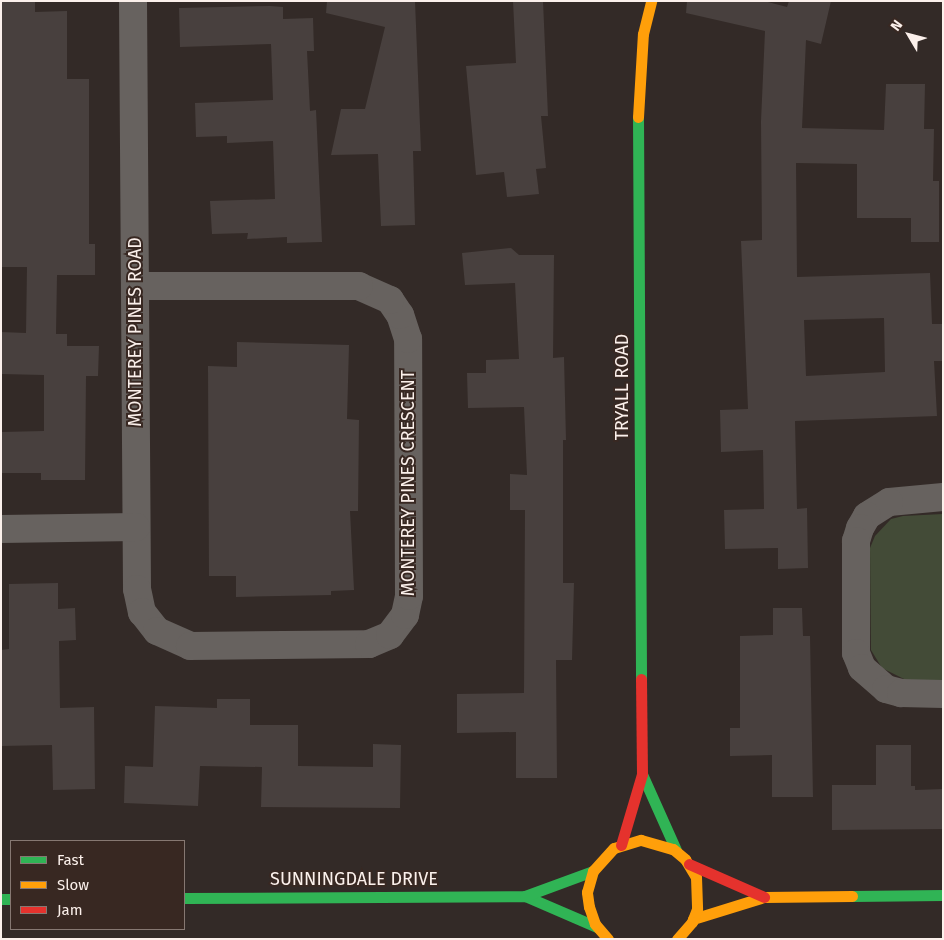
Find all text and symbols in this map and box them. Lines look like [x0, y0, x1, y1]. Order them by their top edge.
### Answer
north arrow [884, 10, 934, 60]
text: N [887, 17, 906, 35]
street label: MONTEREY PINES ROAD [124, 237, 146, 427]
street label: TRYALL ROAD [611, 334, 633, 440]
street label: MONTEREY PINES CRESCENT [397, 370, 419, 596]
legend [10, 840, 185, 930]
text: Fast [57, 851, 84, 869]
street label: SUNNINGDALE DRIVE [270, 868, 438, 890]
text: Slow [57, 876, 89, 894]
text: Jam [57, 901, 83, 919]

